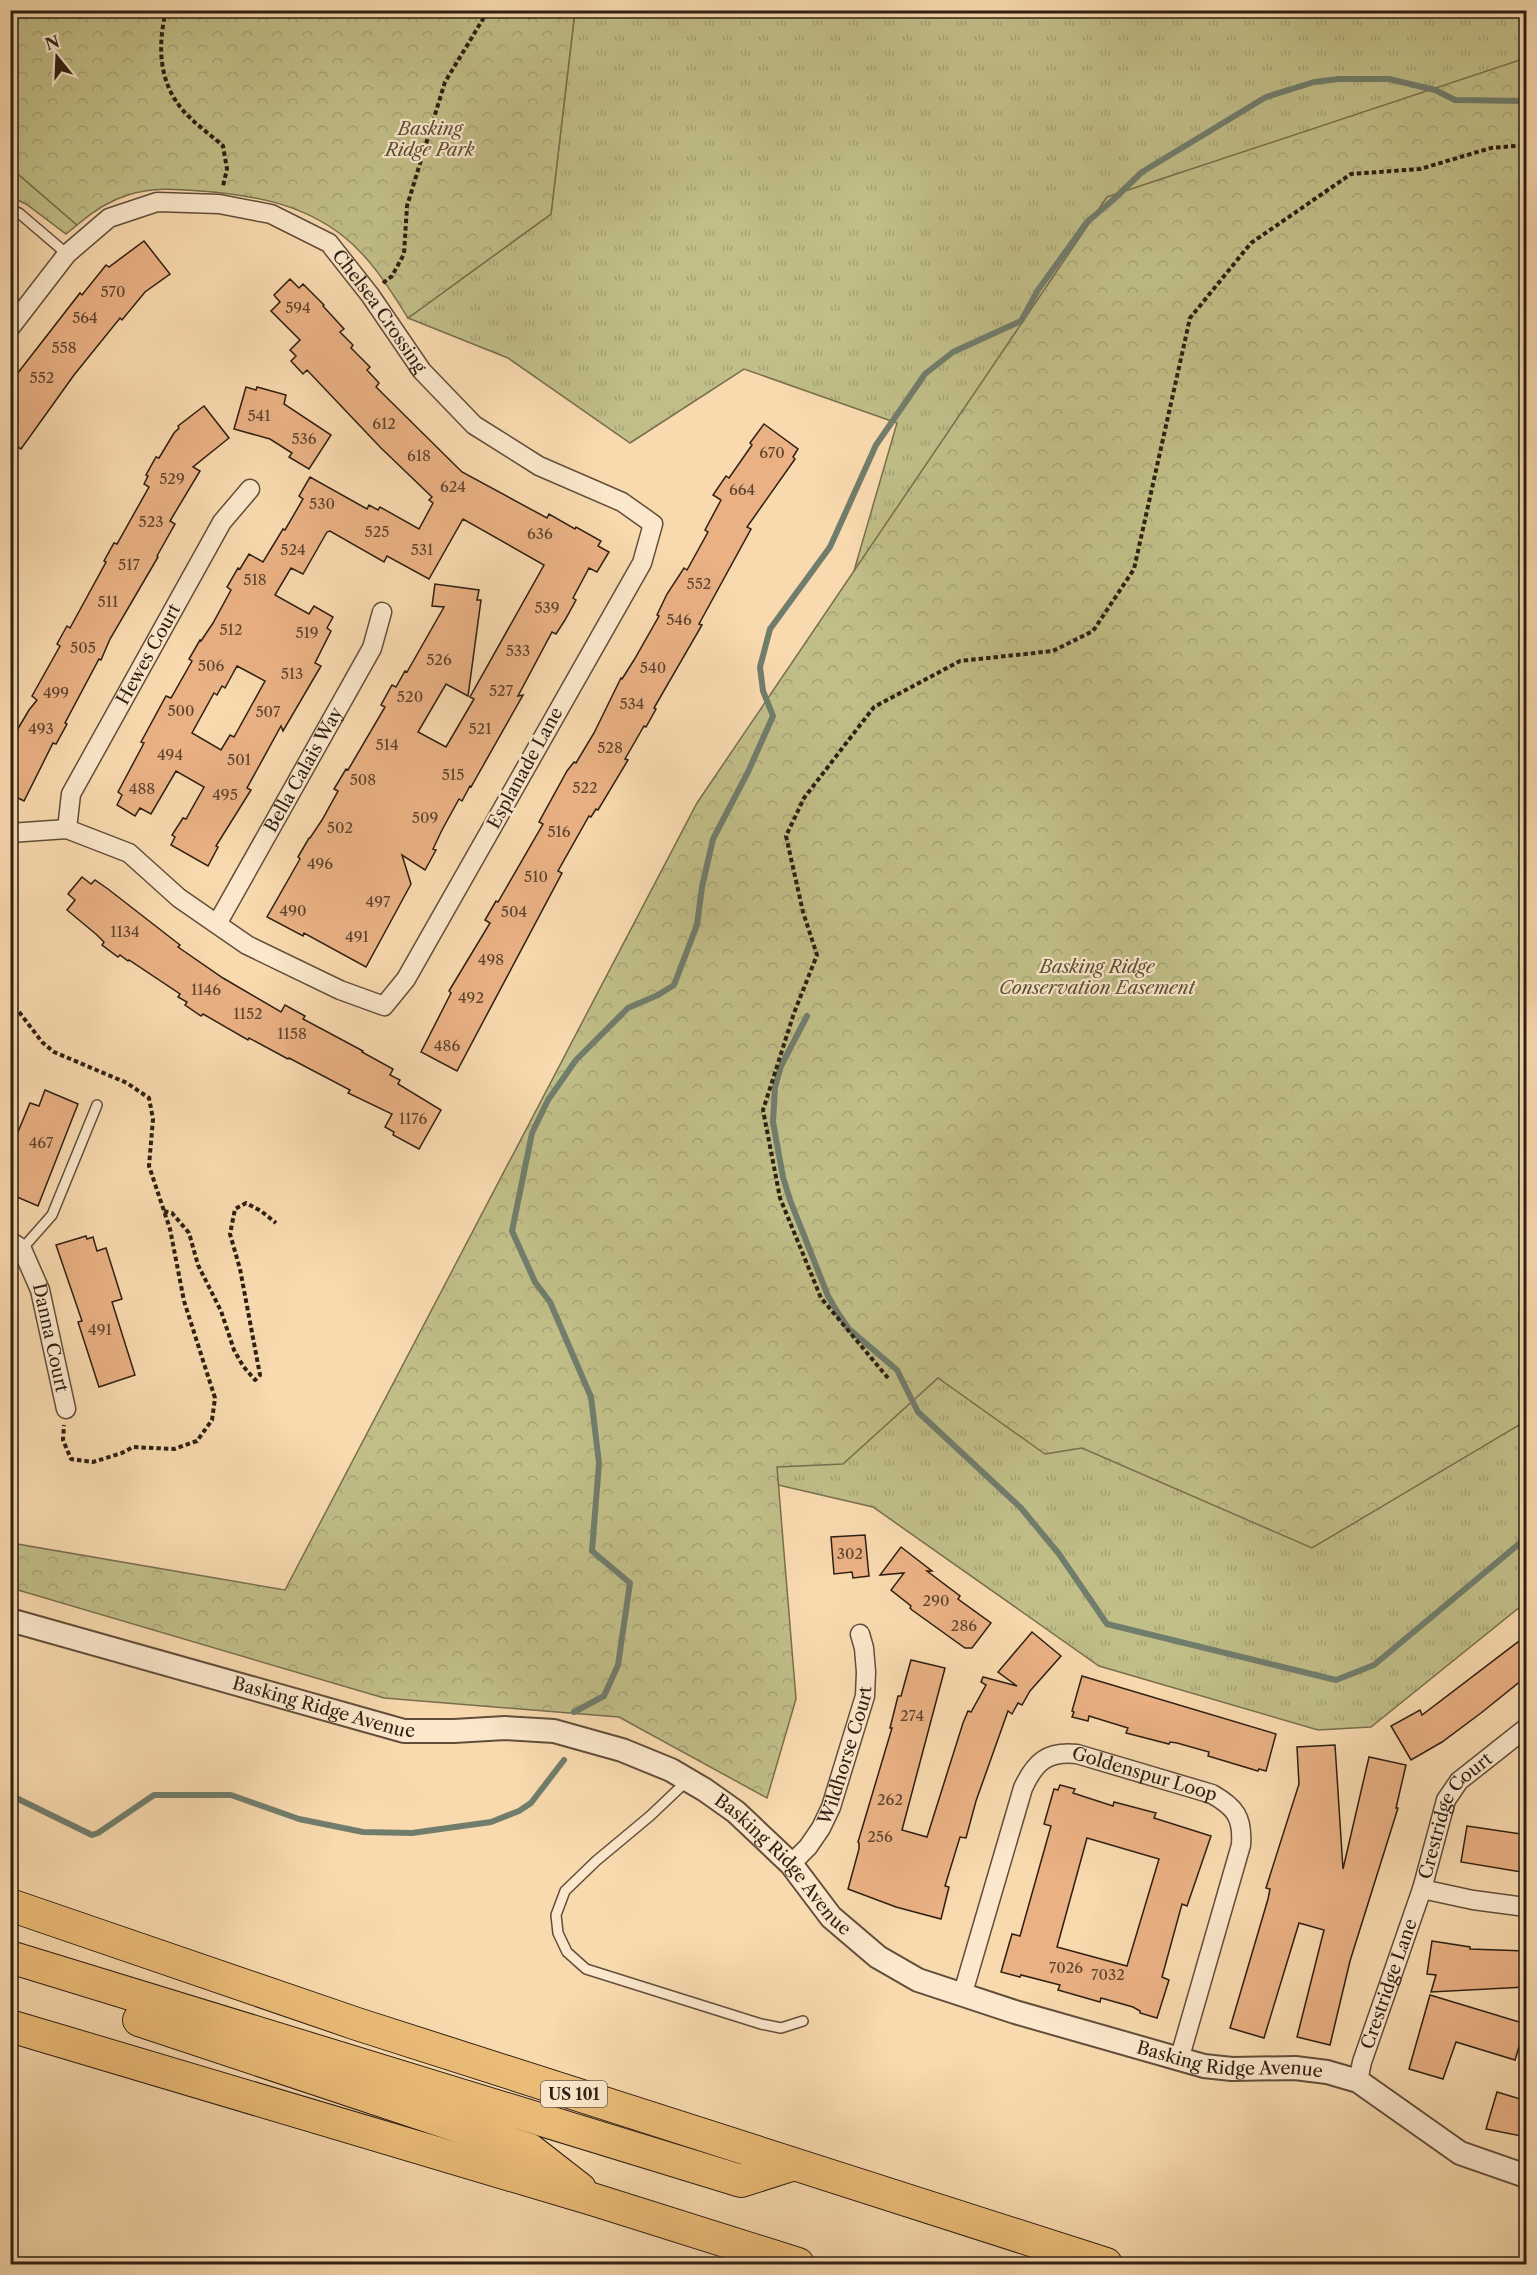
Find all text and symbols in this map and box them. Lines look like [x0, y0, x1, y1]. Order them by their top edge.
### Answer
north arrow [27, 27, 87, 87]
text: N [43, 31, 62, 54]
park label: Basking Ridge Park [383, 118, 475, 161]
street label: Chelsea Crossing [327, 245, 431, 378]
house number: 570 [100, 282, 126, 301]
house number: 594 [285, 298, 311, 317]
house number: 564 [72, 308, 98, 327]
house number: 558 [51, 338, 77, 357]
house number: 552 [30, 368, 54, 387]
house number: 541 [247, 406, 271, 425]
house number: 612 [372, 414, 396, 433]
house number: 536 [291, 429, 317, 448]
house number: 670 [759, 443, 785, 462]
house number: 618 [407, 446, 431, 465]
house number: 529 [159, 469, 185, 488]
house number: 624 [440, 477, 466, 496]
house number: 664 [729, 480, 755, 499]
house number: 530 [309, 494, 335, 513]
house number: 523 [138, 512, 164, 531]
house number: 525 [365, 522, 389, 541]
house number: 636 [527, 524, 553, 543]
house number: 524 [280, 540, 306, 559]
house number: 531 [411, 540, 434, 559]
house number: 517 [118, 555, 141, 574]
house number: 518 [243, 570, 267, 589]
house number: 552 [687, 574, 711, 593]
house number: 511 [98, 592, 119, 611]
house number: 539 [534, 598, 560, 617]
street label: Hewes Court [112, 599, 186, 709]
house number: 546 [666, 610, 692, 629]
house number: 512 [219, 620, 243, 639]
house number: 519 [295, 623, 319, 642]
house number: 505 [70, 638, 96, 657]
house number: 533 [506, 641, 530, 660]
house number: 526 [426, 650, 452, 669]
house number: 506 [198, 656, 224, 675]
house number: 540 [640, 658, 666, 677]
house number: 513 [281, 664, 303, 683]
house number: 527 [489, 681, 514, 700]
house number: 499 [43, 683, 69, 702]
house number: 520 [397, 687, 423, 706]
house number: 534 [619, 694, 645, 713]
house number: 500 [167, 701, 195, 720]
house number: 507 [255, 702, 281, 721]
street label: Bella Calais Way [260, 702, 348, 836]
street label: Esplanade Lane [483, 703, 567, 833]
house number: 493 [28, 719, 54, 738]
house number: 521 [468, 719, 492, 738]
house number: 514 [375, 735, 399, 754]
house number: 528 [597, 738, 623, 757]
house number: 494 [157, 745, 183, 764]
house number: 501 [227, 750, 252, 769]
house number: 515 [442, 765, 464, 784]
house number: 508 [350, 770, 376, 789]
house number: 522 [572, 778, 598, 797]
house number: 488 [129, 779, 155, 798]
house number: 495 [212, 785, 238, 804]
house number: 509 [412, 808, 438, 827]
house number: 502 [327, 818, 353, 837]
house number: 516 [547, 822, 571, 841]
house number: 496 [307, 854, 333, 873]
house number: 510 [524, 867, 548, 886]
house number: 497 [366, 892, 391, 911]
house number: 490 [280, 901, 306, 920]
house number: 504 [501, 902, 527, 921]
house number: 1134 [110, 922, 140, 941]
house number: 491 [345, 927, 370, 946]
house number: 498 [478, 950, 504, 969]
park label: Basking Ridge Conservation Easement [999, 956, 1197, 999]
house number: 1146 [191, 980, 221, 999]
house number: 492 [458, 988, 484, 1007]
house number: 1152 [233, 1004, 263, 1023]
house number: 1158 [277, 1024, 307, 1043]
house number: 486 [434, 1036, 460, 1055]
house number: 1176 [399, 1109, 427, 1128]
house number: 467 [29, 1133, 54, 1152]
street label: Danna Court [28, 1281, 73, 1395]
house number: 491 [88, 1320, 113, 1339]
house number: 302 [837, 1544, 863, 1563]
house number: 290 [923, 1591, 949, 1610]
house number: 286 [951, 1616, 977, 1635]
street label: Basking Ridge Avenue [230, 1672, 415, 1742]
street label: Wildhorse Court [813, 1685, 877, 1829]
house number: 274 [900, 1706, 924, 1725]
street label: Goldenspur Loop [1069, 1742, 1220, 1806]
street label: Crestridge Court [1414, 1748, 1497, 1882]
street label: Basking Ridge Avenue [710, 1789, 855, 1940]
house number: 262 [877, 1790, 903, 1809]
house number: 256 [867, 1827, 893, 1846]
street label: Crestridge Lane [1356, 1916, 1422, 2052]
house number: 7026 [1049, 1958, 1083, 1977]
house number: 7032 [1091, 1965, 1125, 1984]
street label: Basking Ridge Avenue [1134, 2036, 1324, 2082]
road number: US 101 [541, 2081, 607, 2107]

